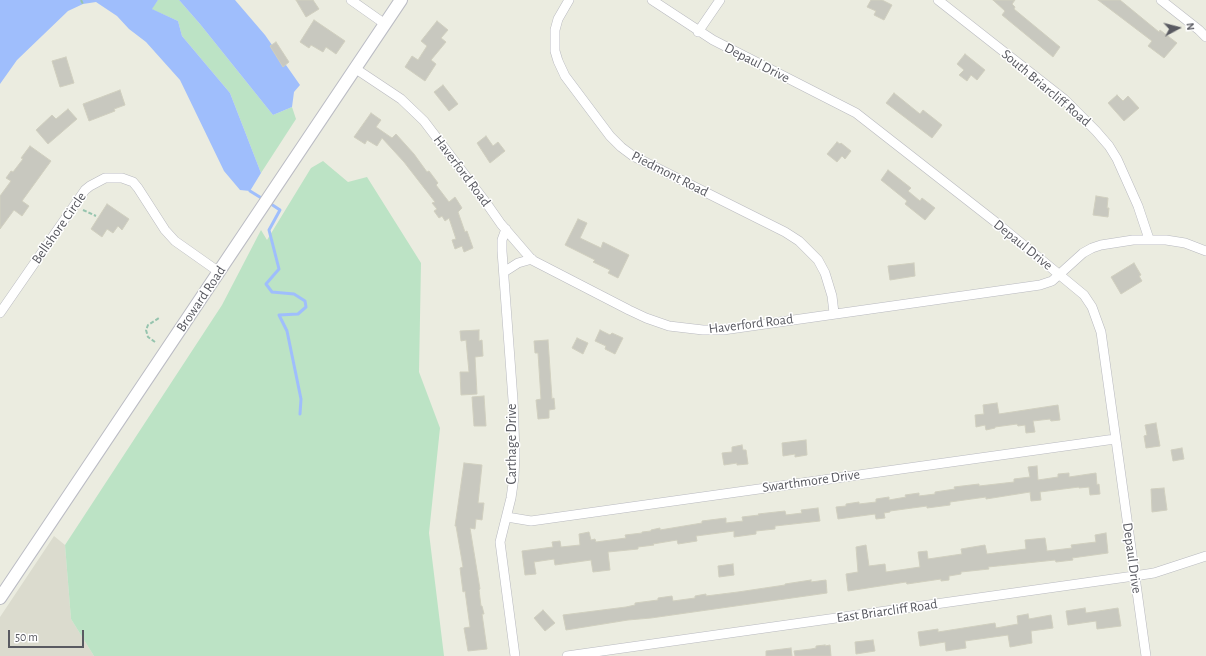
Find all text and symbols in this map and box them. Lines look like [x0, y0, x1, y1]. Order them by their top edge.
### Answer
north arrow [1158, 8, 1198, 48]
text: N [1184, 22, 1196, 31]
street label: Depaul Drive [722, 39, 792, 87]
street label: South Briarcliff Road [998, 46, 1094, 130]
street label: Haverford Road [430, 132, 494, 210]
street label: Piedmont Road [629, 147, 711, 201]
street label: Bellshore Circle [28, 189, 90, 267]
street label: Depaul Drive [990, 216, 1056, 274]
street label: Broward Road [173, 263, 229, 335]
street label: Haverford Road [708, 310, 794, 338]
street label: Carthage Drive [504, 403, 520, 485]
street label: Swarthmore Drive [761, 466, 861, 496]
street label: Depaul Drive [1119, 522, 1145, 594]
street label: East Briarcliff Road [835, 596, 939, 626]
scale bar [10, 622, 86, 648]
text: 50 m [15, 631, 38, 643]

